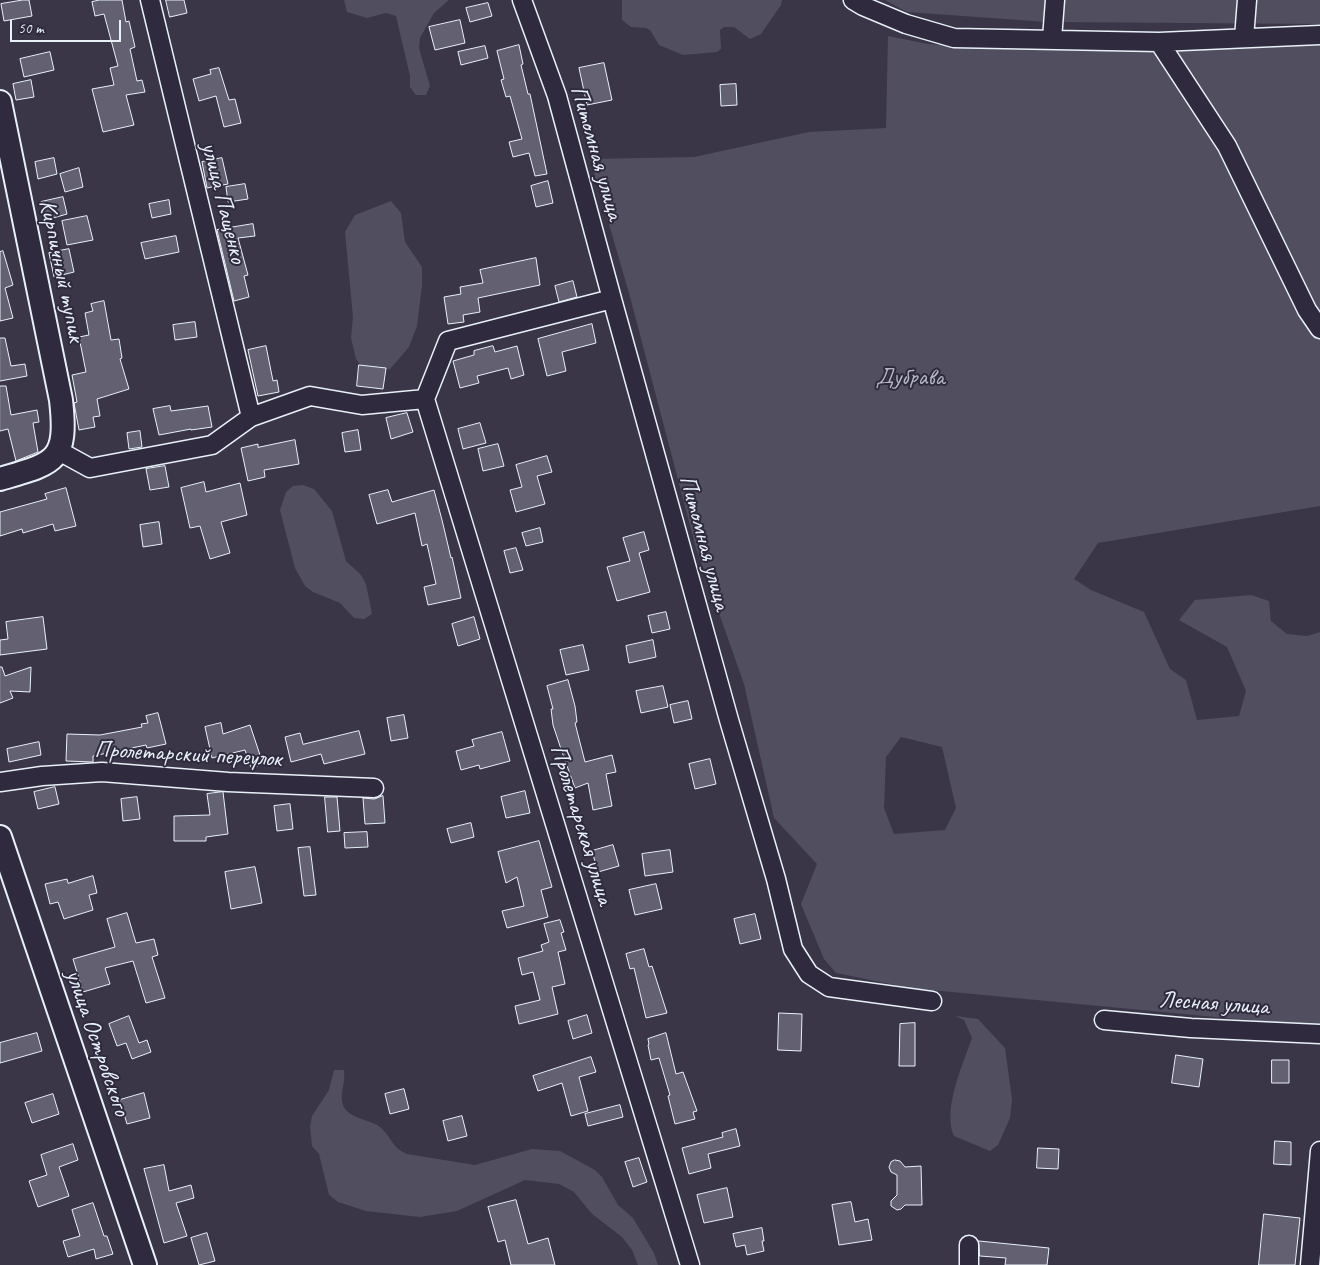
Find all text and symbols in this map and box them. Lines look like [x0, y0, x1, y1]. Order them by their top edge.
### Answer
scale bar [12, 10, 124, 42]
text: 50 m [18, 19, 44, 38]
street label: Питомная улица [563, 82, 629, 224]
street label: улица Пащенко [194, 139, 252, 267]
street label: Кирпичный тупик [32, 197, 90, 345]
park label: Дубрава [876, 364, 944, 392]
street label: Питомная улица [672, 472, 736, 614]
street label: Пролетарский переулок [94, 736, 282, 774]
street label: Пролетарская улица [543, 741, 619, 909]
street label: улица Островского [59, 966, 135, 1120]
street label: Лесная улица [1158, 986, 1270, 1022]

